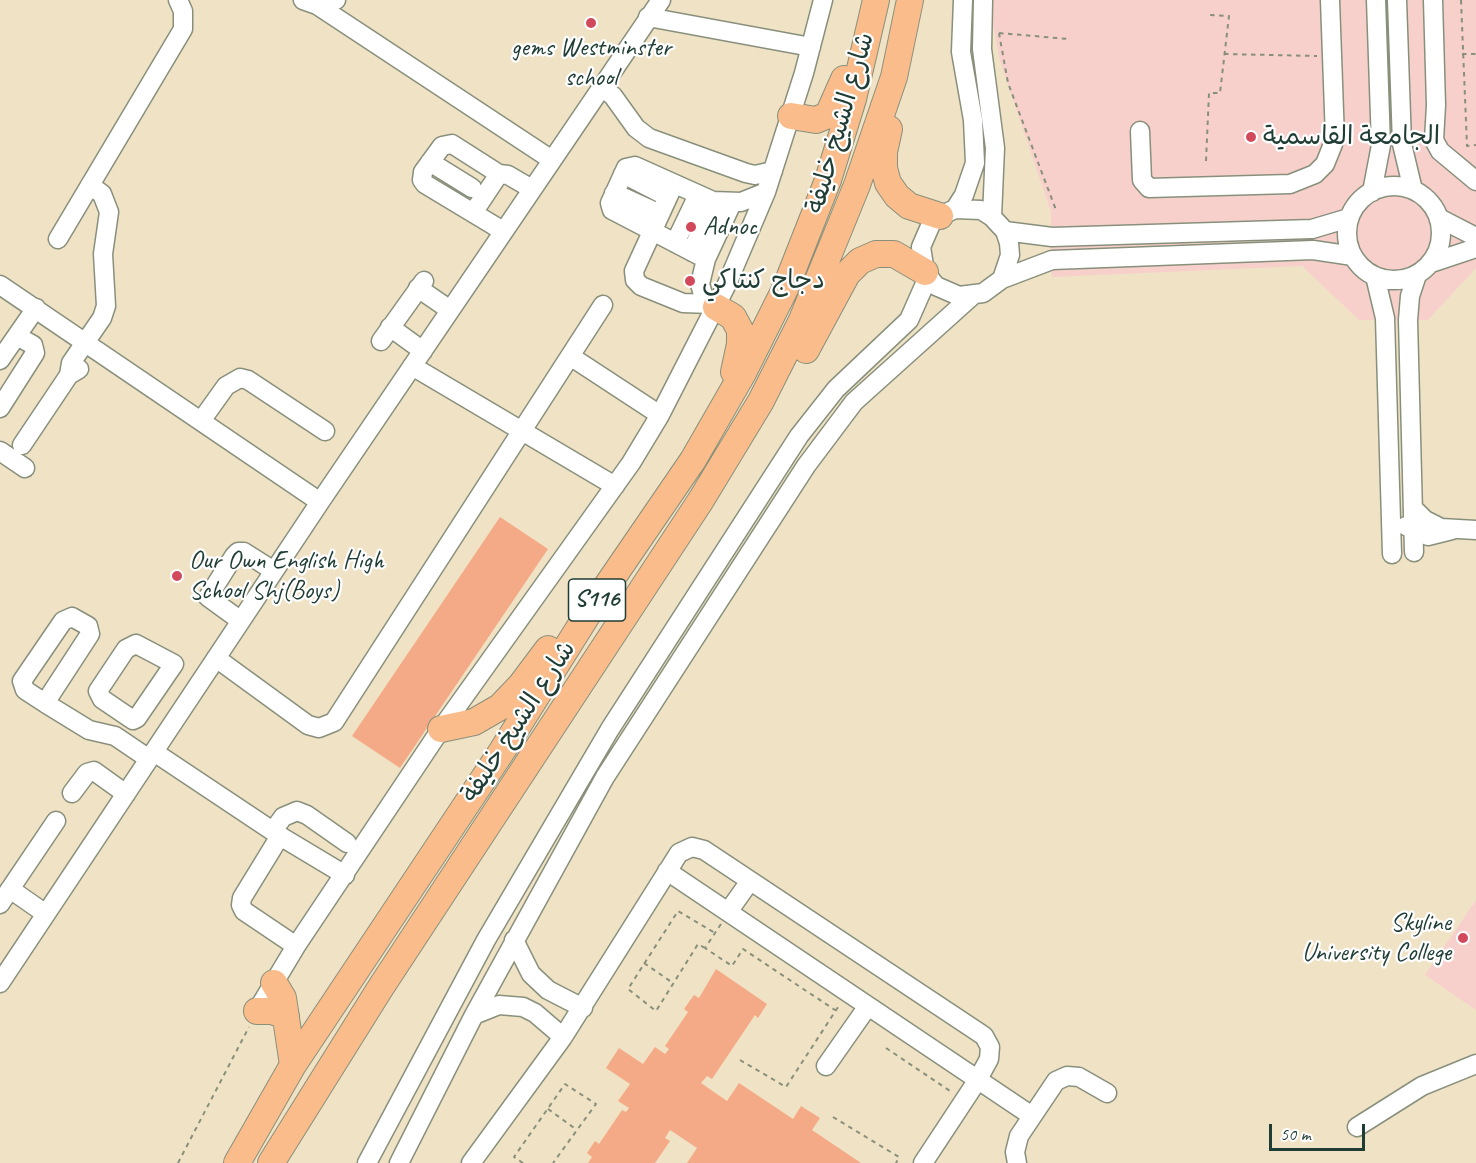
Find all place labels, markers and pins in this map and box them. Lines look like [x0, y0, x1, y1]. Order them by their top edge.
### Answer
marker: gems Westminster school [584, 16, 598, 30]
place label: gems Westminster school [511, 32, 671, 94]
place label: الجامعة القاسمية [1263, 121, 1440, 153]
marker: الجامعة القاسمية [1244, 130, 1258, 144]
place label: Adnoc [703, 211, 757, 243]
marker: Adnoc [684, 220, 698, 234]
place label: دجاج كنتاكي [702, 265, 825, 297]
marker: دجاج كنتاكي [683, 274, 697, 288]
place label: Our Own English High School Shj(Boys) [189, 545, 383, 606]
marker: Our Own English High School Shj(Boys) [170, 569, 184, 583]
place label: Skyline University College [1302, 907, 1451, 969]
marker: Skyline University College [1456, 931, 1470, 945]

